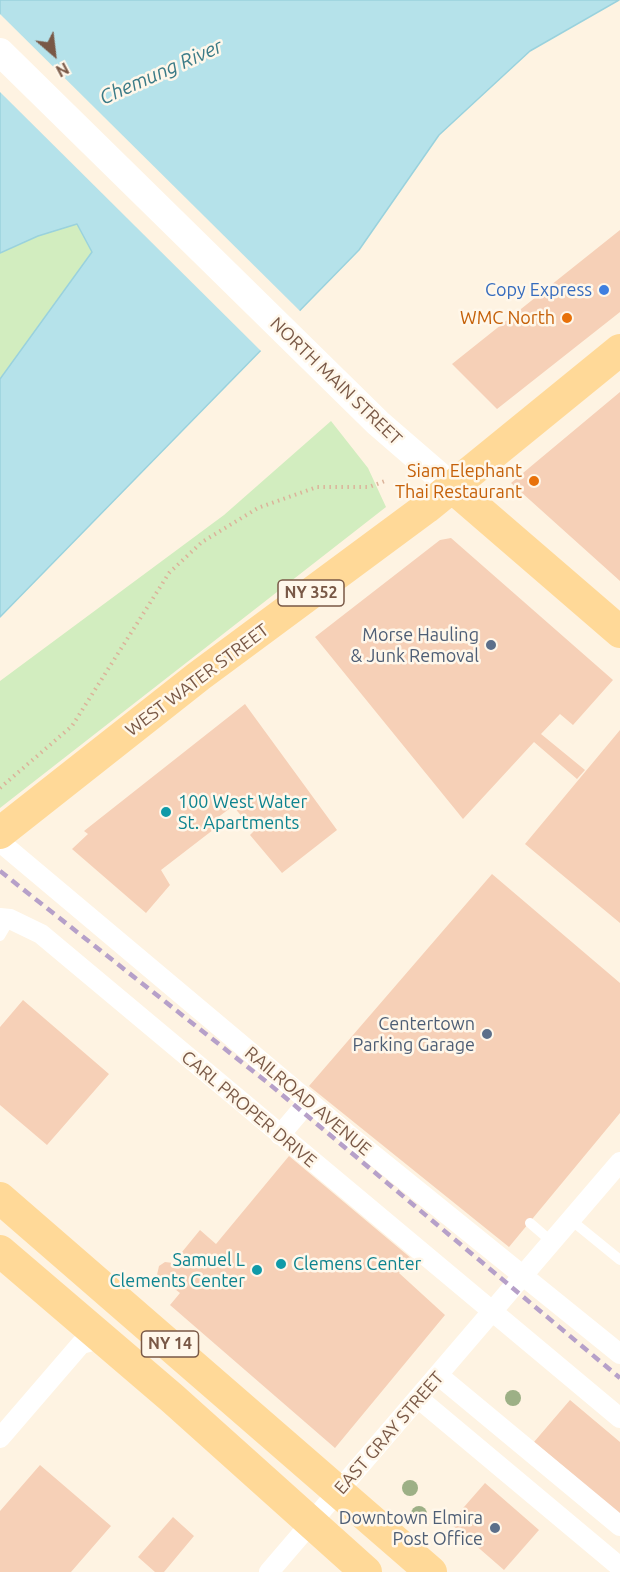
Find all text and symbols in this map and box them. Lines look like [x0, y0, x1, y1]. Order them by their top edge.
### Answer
north arrow [24, 24, 84, 84]
water label: Chemung River [96, 34, 226, 110]
text: N [53, 59, 72, 81]
place label: Copy Express [485, 279, 592, 301]
marker: Copy Express [597, 283, 611, 297]
place label: WMC North [460, 307, 555, 329]
marker: WMC North [560, 311, 574, 325]
street label: NORTH MAIN STREET [266, 313, 406, 449]
place label: Siam Elephant Thai Restaurant [395, 460, 522, 502]
marker: Siam Elephant Thai Restaurant [527, 474, 541, 488]
road number: NY 352 [278, 580, 344, 606]
street label: WEST WATER STREET [121, 619, 273, 741]
place label: Morse Hauling & Junk Removal [351, 624, 479, 666]
marker: Morse Hauling & Junk Removal [484, 638, 498, 652]
place label: 100 West Water St. Apartments [178, 791, 307, 834]
marker: 100 West Water St. Apartments [159, 805, 173, 819]
place label: Centertown Parking Garage [353, 1013, 475, 1056]
marker: Centertown Parking Garage [480, 1027, 494, 1041]
street label: RAILROAD AVENUE [240, 1042, 376, 1160]
street label: CARL PROPER DRIVE [177, 1046, 321, 1172]
place label: Samuel L Clements Center [110, 1249, 245, 1292]
place label: Clemens Center [293, 1253, 421, 1275]
marker: Clemens Center [274, 1257, 288, 1271]
marker: Samuel L Clements Center [250, 1263, 264, 1277]
road number: NY 14 [142, 1331, 198, 1357]
street label: EAST GRAY STREET [330, 1367, 448, 1499]
place label: Downtown Elmira Post Office [339, 1507, 483, 1550]
marker: Downtown Elmira Post Office [488, 1521, 502, 1535]

